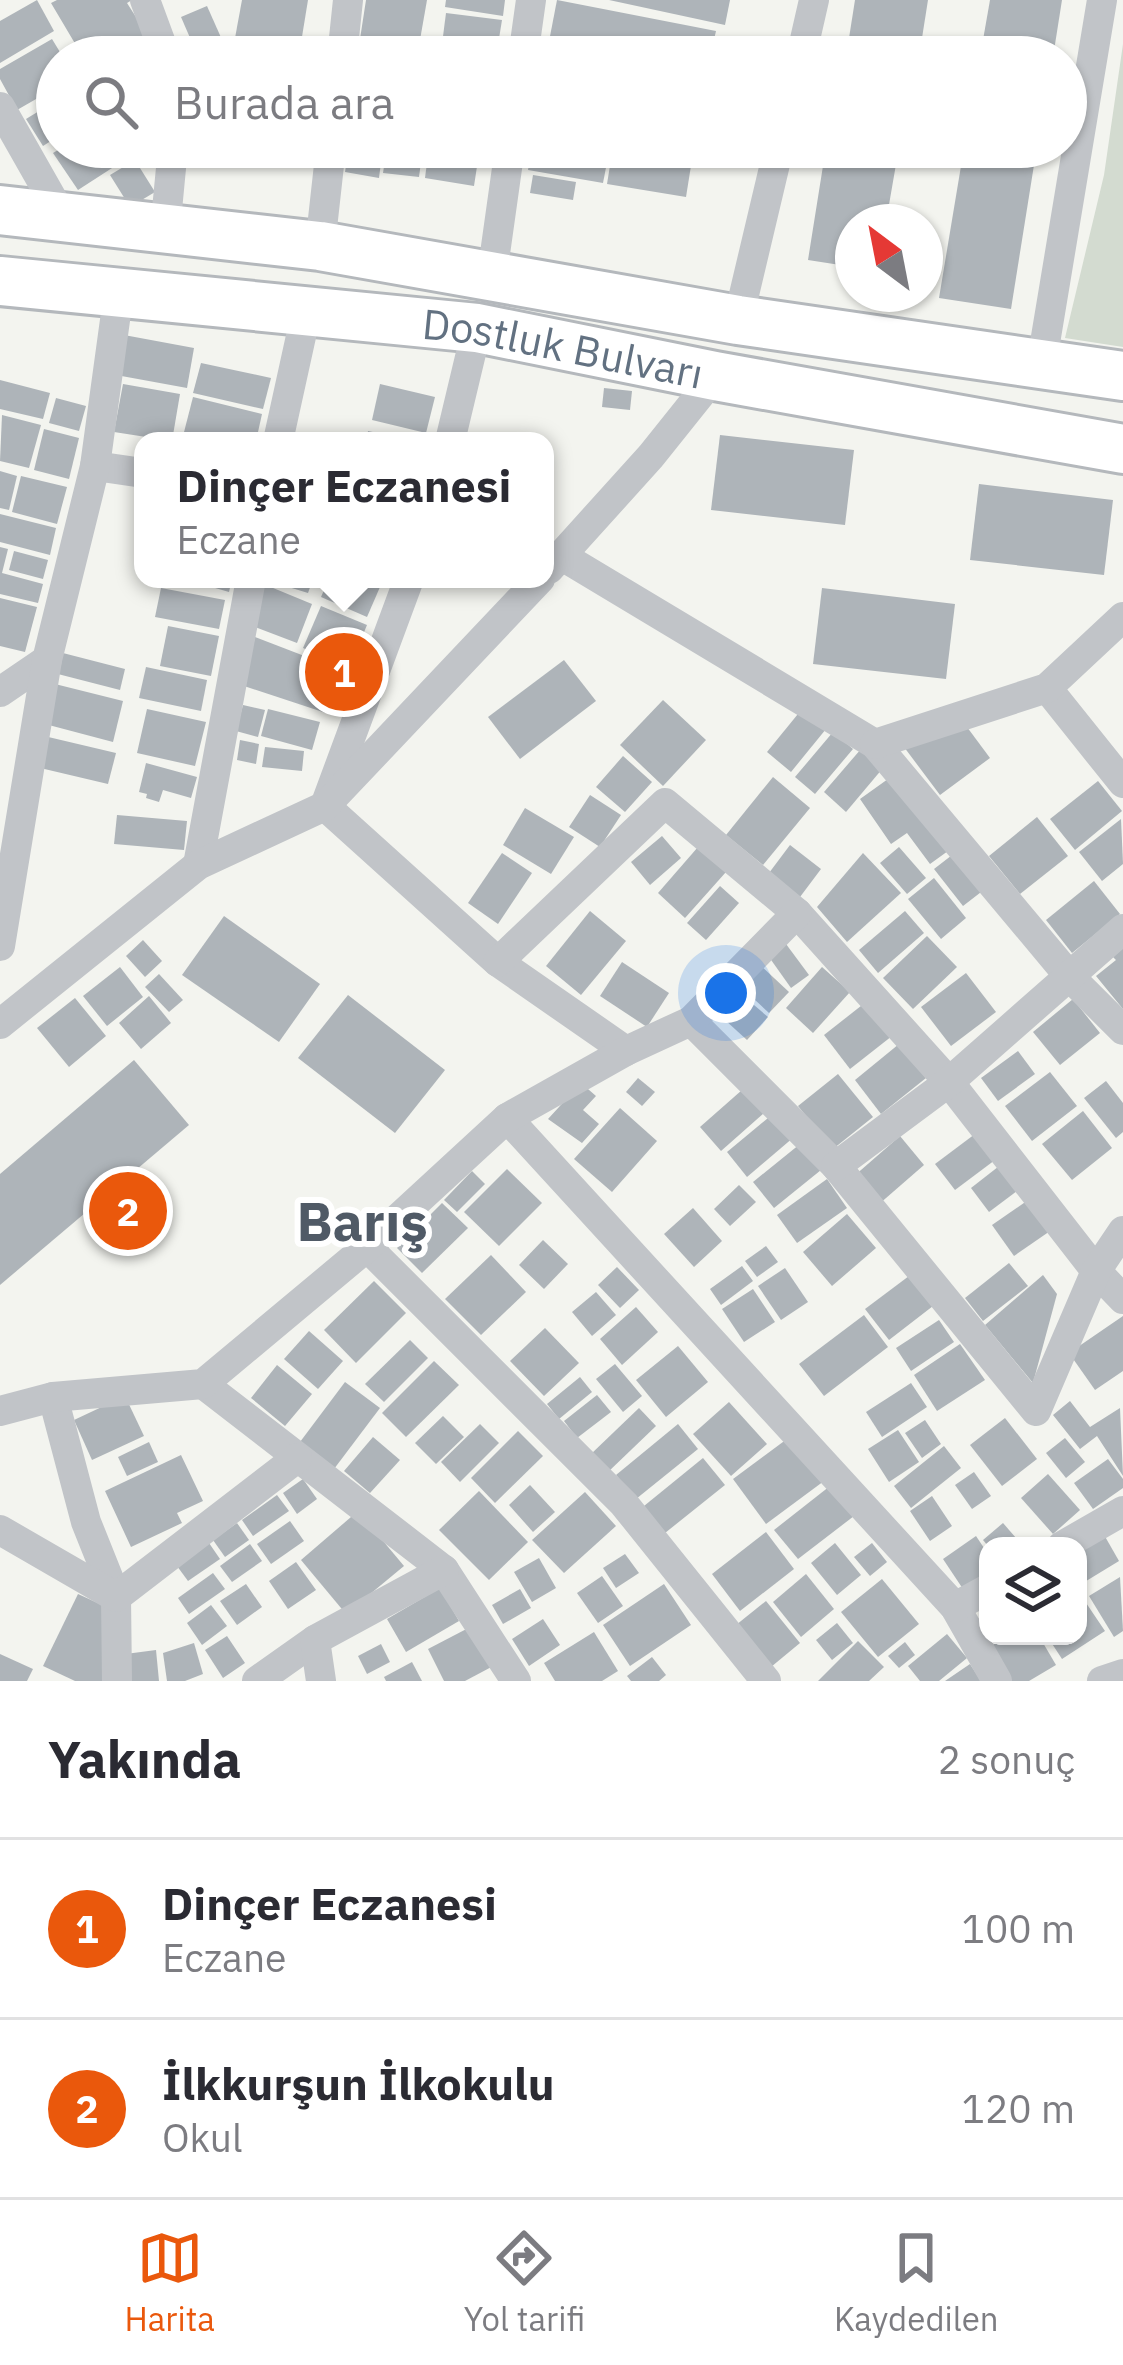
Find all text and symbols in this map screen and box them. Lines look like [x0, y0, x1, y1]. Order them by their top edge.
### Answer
search box [36, 36, 1087, 168]
icon: search [78, 69, 144, 135]
text: Burada ara [174, 73, 394, 131]
north arrow [835, 204, 943, 312]
street label: Dostluk Bulvarı [420, 295, 708, 400]
popup [134, 432, 554, 588]
text: Dinçer Eczanesi [177, 456, 511, 514]
text: Eczane [177, 514, 301, 565]
pin: 1 [305, 627, 383, 717]
your location [696, 963, 756, 1023]
pin: 2 [89, 1166, 167, 1256]
district label: Barış [296, 1186, 428, 1256]
map controls [979, 1537, 1087, 1645]
button: layers [979, 1537, 1087, 1645]
text: Yakında [48, 1726, 241, 1792]
text: 2 sonuç [938, 1734, 1075, 1785]
text: Dinçer Eczanesi [162, 1874, 497, 1932]
text: 1 [75, 1903, 99, 1954]
text: 100 m [962, 1903, 1075, 1954]
text: Eczane [162, 1932, 286, 1983]
text: İlkkurşun İlkokulu [162, 2054, 555, 2112]
text: 2 [75, 2083, 99, 2134]
text: 120 m [962, 2083, 1075, 2134]
text: Okul [162, 2112, 243, 2163]
tab: Harita [124, 2225, 215, 2340]
tab: Yol tarifi [464, 2225, 585, 2340]
tab: Kaydedilen [834, 2225, 999, 2340]

